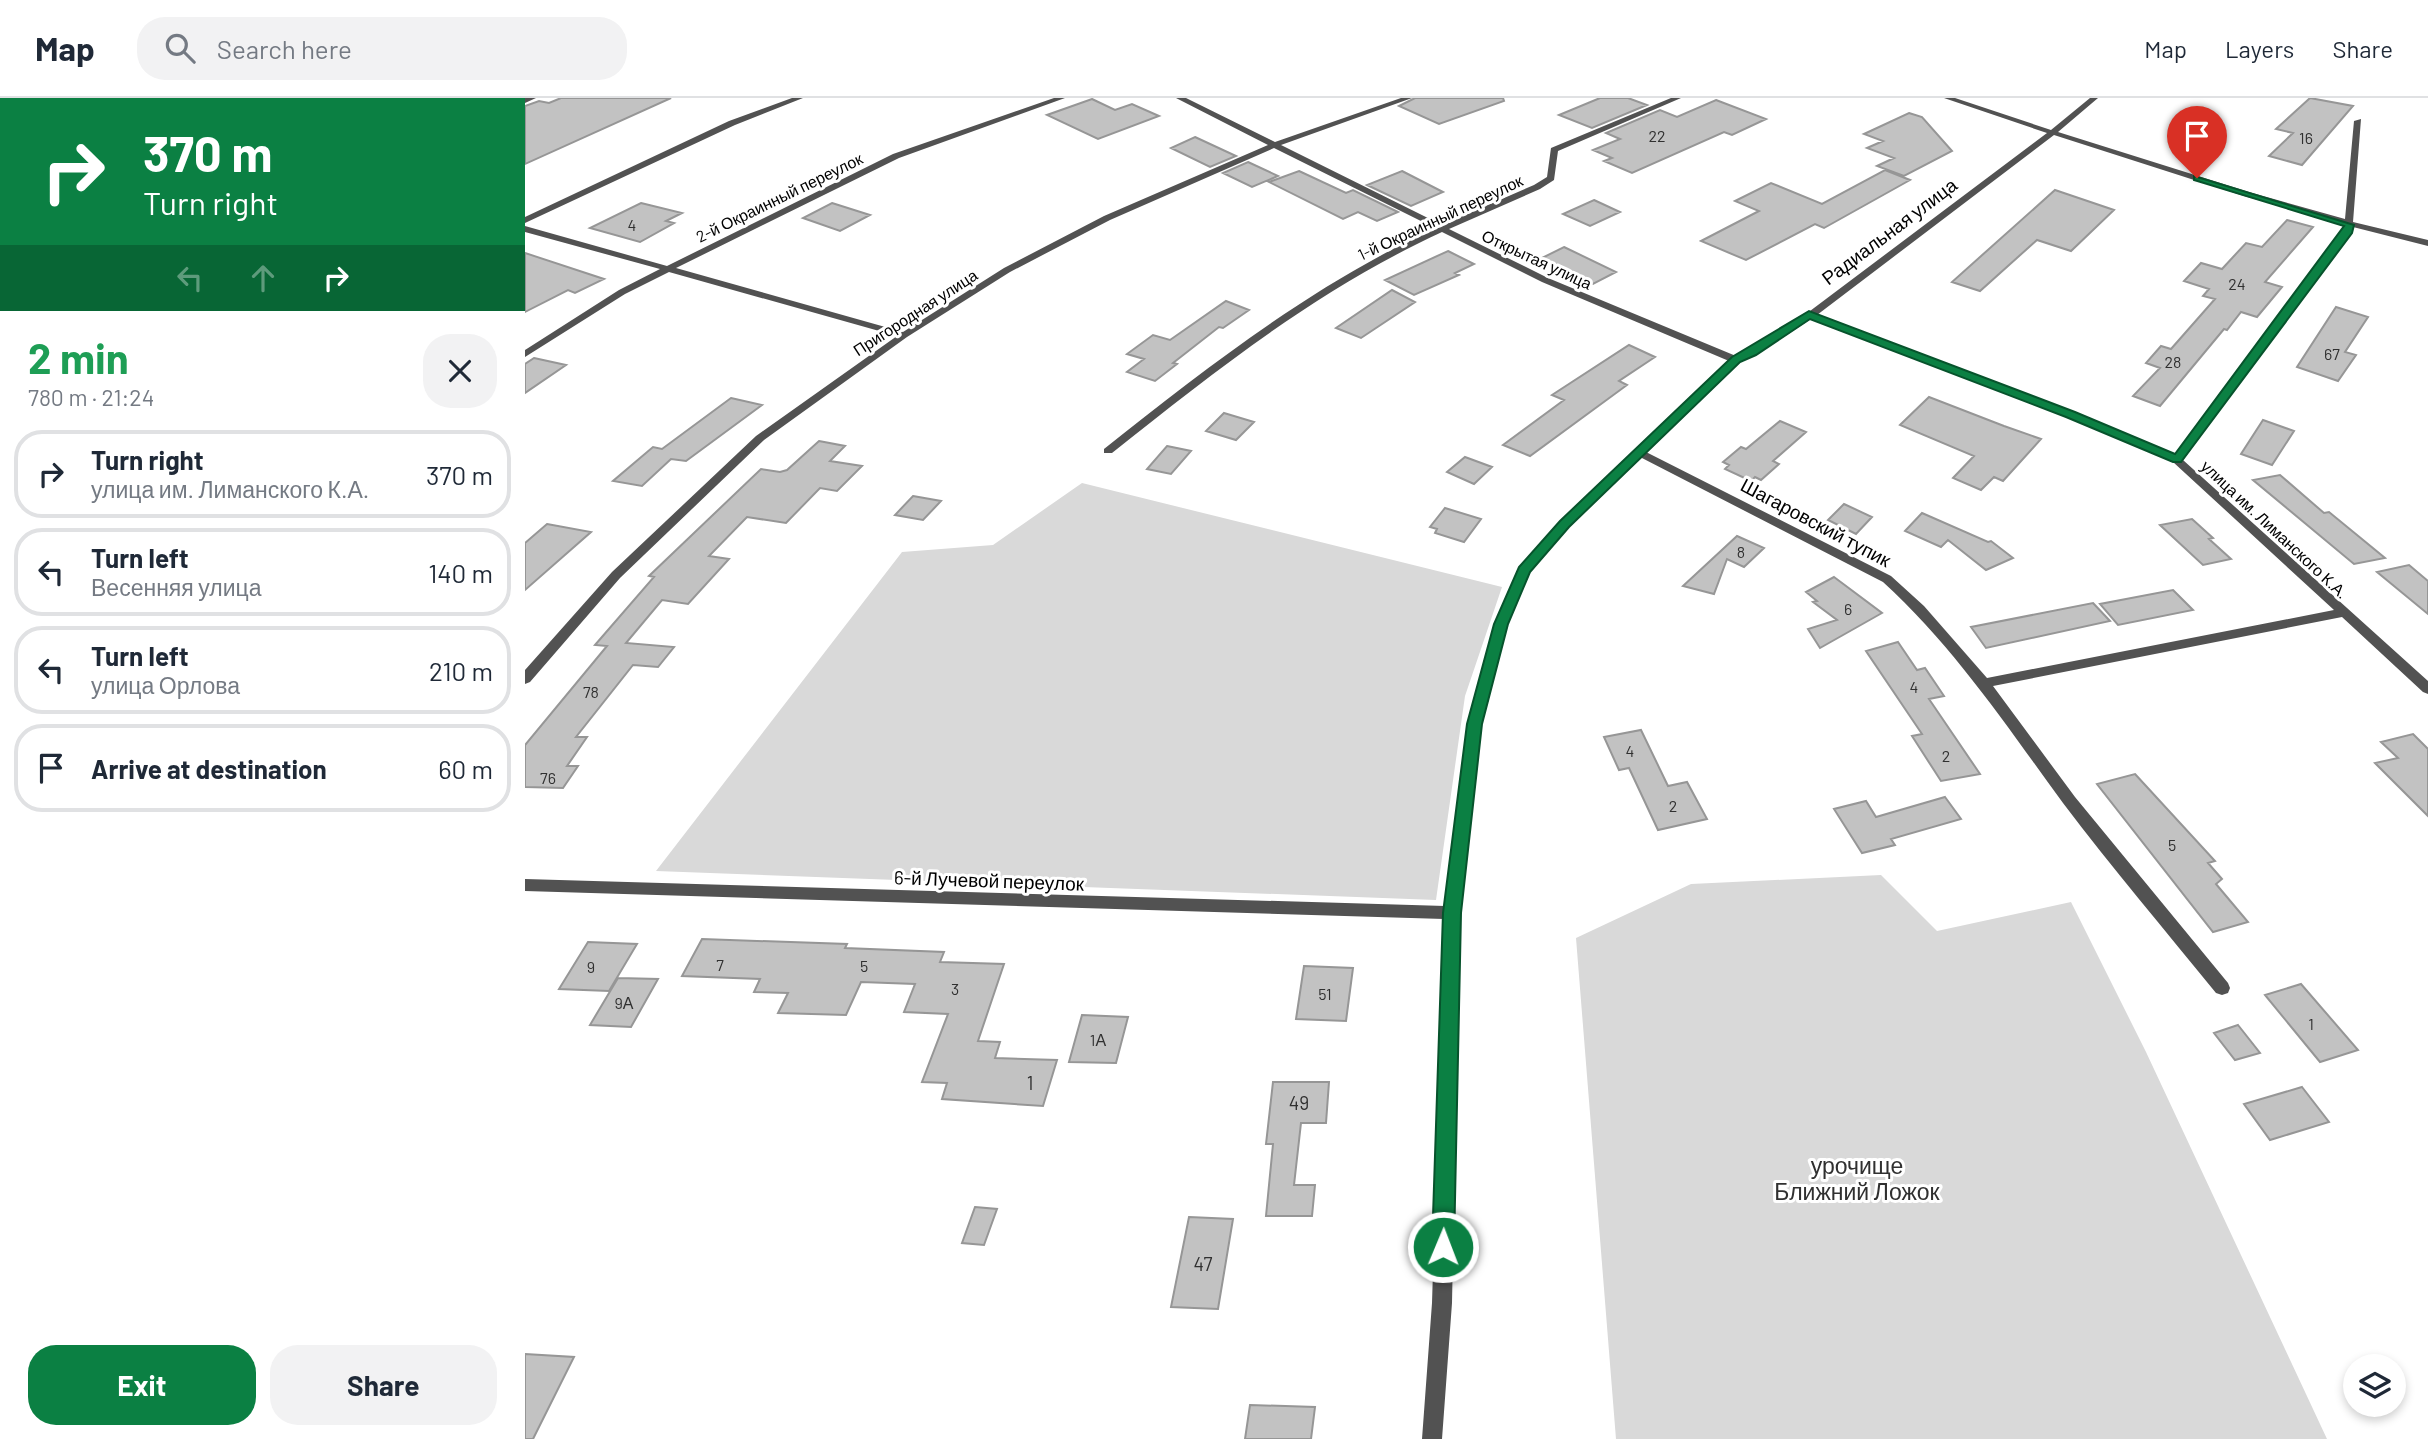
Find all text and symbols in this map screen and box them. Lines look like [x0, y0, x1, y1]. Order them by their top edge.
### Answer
search box [137, 17, 627, 80]
text: Map [35, 28, 95, 68]
icon: search [161, 29, 199, 67]
text: Search here [217, 33, 352, 64]
text: Map [2144, 34, 2187, 63]
text: Layers [2225, 34, 2294, 63]
text: Share [2332, 34, 2393, 63]
pin [2167, 106, 2227, 178]
icon: arrive [2178, 117, 2216, 155]
text: 370 m [143, 123, 272, 182]
icon: right [28, 126, 119, 217]
house number: 22 [1648, 126, 1666, 145]
house number: 16 [2299, 128, 2313, 147]
street label: 2-й Окраинный переулок [693, 148, 866, 246]
street label: 1-й Окраинный переулок [1355, 170, 1526, 264]
street label: Радиальная улица [1817, 172, 1961, 289]
text: Turn right [143, 183, 278, 221]
house number: 4 [628, 215, 636, 234]
street label: Открытая улица [1479, 225, 1595, 293]
icon: left [171, 259, 209, 297]
icon: ahead [244, 259, 282, 297]
icon: right [317, 259, 355, 297]
street label: Пригородная улица [849, 265, 981, 359]
house number: 24 [2228, 274, 2246, 293]
text: 2 min [28, 332, 129, 382]
button: close [423, 334, 497, 408]
house number: 67 [2324, 344, 2340, 363]
house number: 28 [2165, 352, 2181, 371]
text: 780 m · 21:24 [28, 383, 154, 411]
text: Turn right [91, 444, 204, 475]
icon: right [32, 455, 70, 493]
street label: улица им. Лиманского К.А. [2198, 456, 2352, 602]
text: 370 m [426, 459, 493, 490]
street label: Шагаровский тупик [1737, 473, 1896, 572]
text: улица им. Лиманского К.А. [91, 475, 369, 503]
text: Turn left [91, 542, 189, 573]
house number: 8 [1737, 542, 1745, 561]
icon: left [32, 553, 70, 591]
text: 140 m [428, 557, 493, 588]
text: Весенняя улица [91, 573, 262, 601]
house number: 6 [1844, 599, 1852, 618]
text: Turn left [91, 640, 189, 671]
icon: left [32, 651, 70, 689]
text: 210 m [429, 655, 493, 686]
text: улица Орлова [91, 671, 240, 699]
house number: 4 [1910, 677, 1918, 696]
house number: 78 [583, 682, 599, 701]
house number: 4 [1626, 741, 1634, 760]
house number: 2 [1942, 746, 1950, 765]
icon: arrive [32, 749, 70, 787]
text: Arrive at destination [91, 753, 327, 784]
text: 60 m [438, 753, 493, 784]
house number: 76 [540, 768, 556, 787]
house number: 2 [1669, 796, 1677, 815]
house number: 5 [2168, 835, 2176, 854]
street label: 6-й Лучевой переулок [894, 865, 1085, 895]
house number: 7 [716, 955, 724, 974]
house number: 5 [860, 956, 868, 975]
house number: 9 [587, 957, 595, 976]
house number: 3 [951, 979, 959, 998]
house number: 51 [1318, 984, 1332, 1003]
house number: 9А [614, 993, 634, 1012]
house number: 1 [2308, 1014, 2314, 1033]
house number: 1А [1090, 1030, 1106, 1049]
house number: 1 [1027, 1071, 1033, 1094]
house number: 49 [1289, 1091, 1309, 1114]
park label: урочище Ближний Ложок [1774, 1151, 1941, 1205]
position arrow [1406, 1210, 1480, 1284]
house number: 47 [1194, 1252, 1212, 1275]
button: Exit [28, 1345, 256, 1425]
button: Share [270, 1345, 497, 1425]
map controls [2343, 1354, 2406, 1417]
button: layers [2343, 1354, 2406, 1417]

